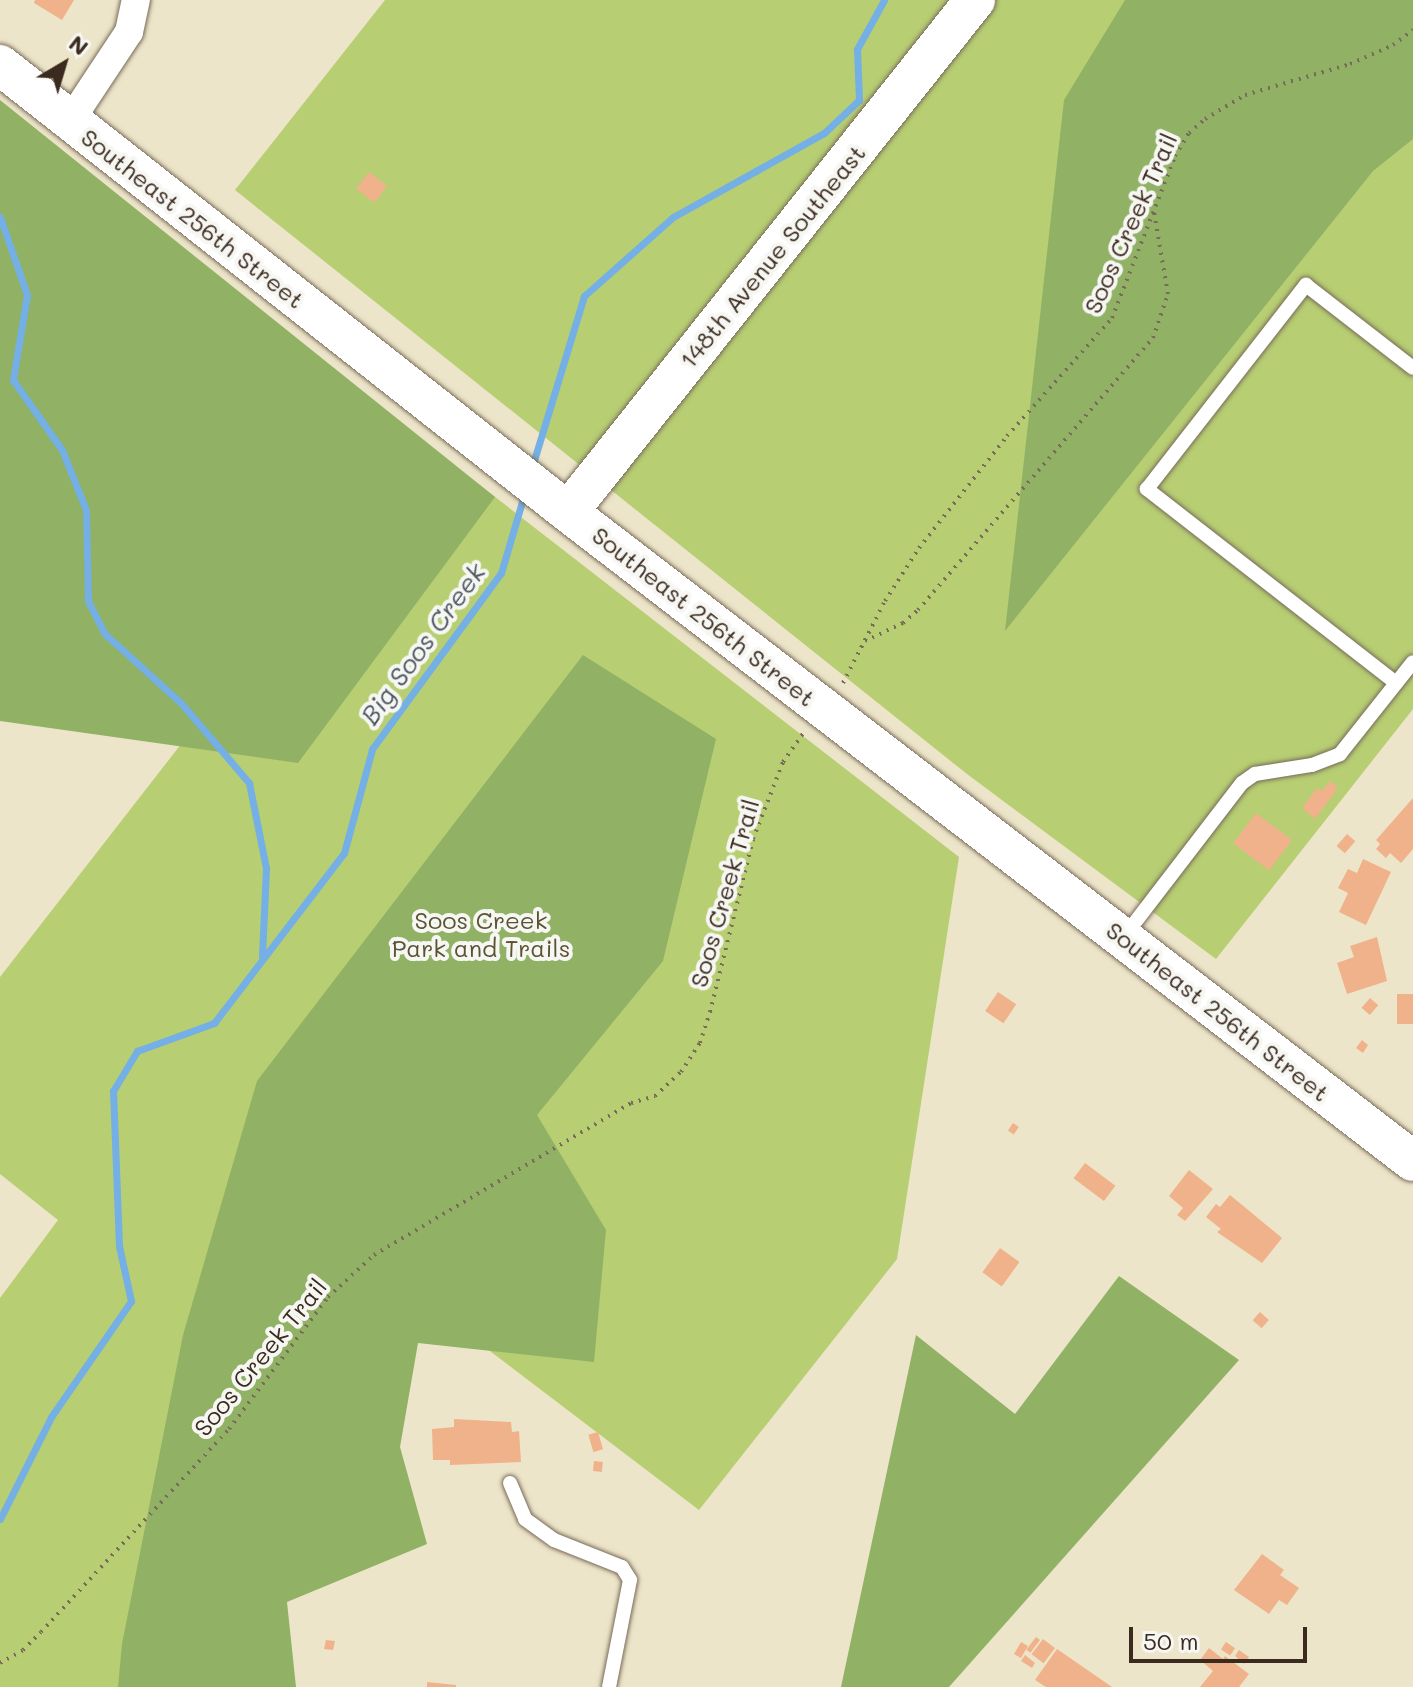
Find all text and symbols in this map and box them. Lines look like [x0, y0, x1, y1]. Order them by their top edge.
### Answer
north arrow [24, 24, 104, 104]
text: N [64, 28, 95, 61]
street label: Southeast 256th Street [76, 122, 310, 314]
street label: Soos Creek Trail [1077, 128, 1183, 318]
street label: 148th Avenue Southeast [673, 139, 871, 373]
street label: Southeast 256th Street [587, 520, 821, 712]
water label: Big Soos Creek [354, 557, 492, 731]
street label: Soos Creek Trail [683, 796, 765, 990]
park label: Soos Creek Park and Trails [392, 906, 570, 962]
street label: Southeast 256th Street [1101, 915, 1335, 1107]
street label: Soos Creek Trail [188, 1272, 332, 1442]
scale bar [1133, 1611, 1311, 1661]
text: 50 m [1143, 1625, 1199, 1656]

